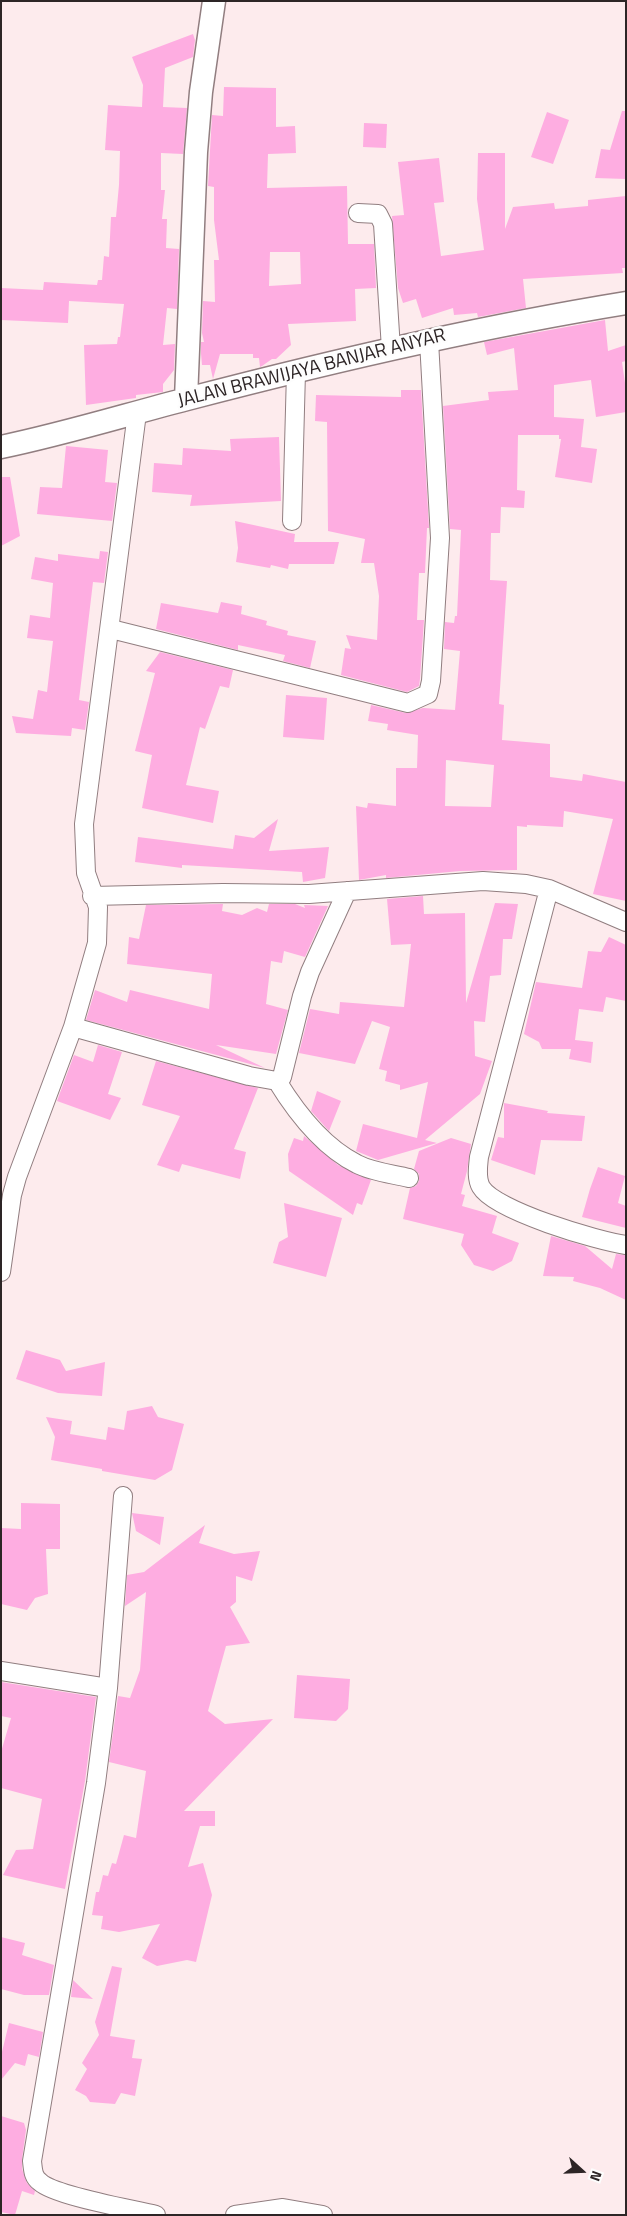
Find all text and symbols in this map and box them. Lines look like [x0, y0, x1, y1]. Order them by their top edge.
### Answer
street label: JALAN BRAWIJAYA BANJAR ANYAR [176, 325, 448, 413]
north arrow [557, 2146, 607, 2196]
text: N [585, 2168, 608, 2184]

